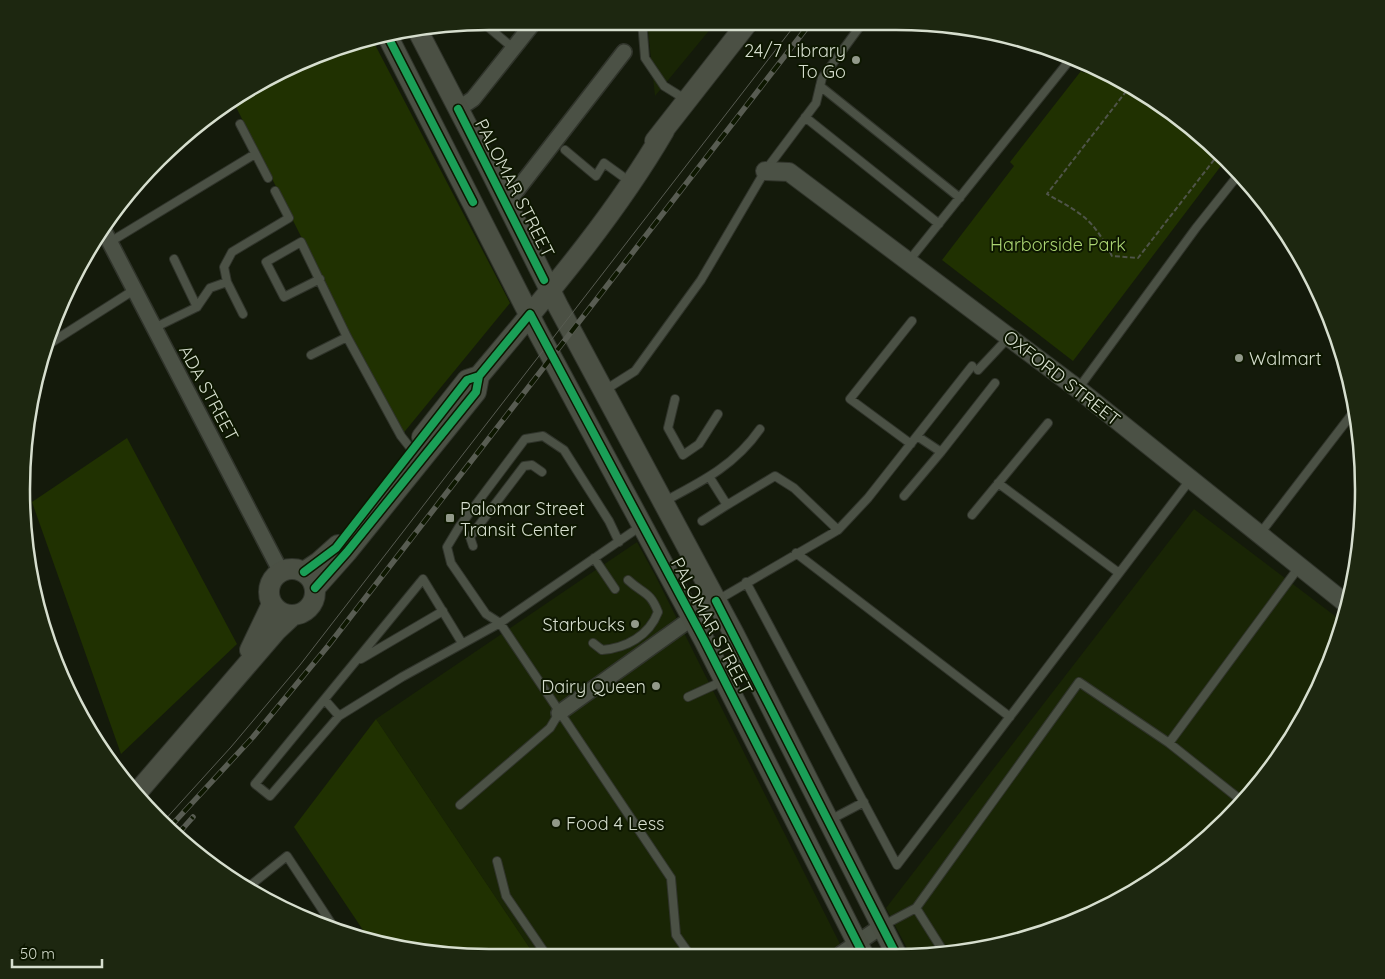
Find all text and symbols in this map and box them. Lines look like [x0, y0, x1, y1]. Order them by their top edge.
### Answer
place label: 24/7 Library To Go [744, 39, 846, 83]
marker: 24/7 Library To Go [850, 54, 862, 66]
street label: PALOMAR STREET [470, 115, 560, 261]
park label: Harborside Park [990, 233, 1126, 256]
street label: OXFORD STREET [999, 325, 1125, 431]
street label: ADA STREET [174, 341, 244, 445]
place label: Walmart [1249, 347, 1322, 370]
marker: Walmart [1233, 352, 1245, 364]
place label: Palomar Street Transit Center [460, 497, 585, 541]
marker: Palomar Street Transit Center [444, 512, 456, 524]
street label: PALOMAR STREET [666, 553, 758, 699]
place label: Starbucks [542, 613, 625, 636]
marker: Starbucks [629, 618, 641, 630]
place label: Dairy Queen [541, 675, 646, 698]
marker: Dairy Queen [650, 680, 662, 692]
place label: Food 4 Less [566, 812, 665, 835]
marker: Food 4 Less [550, 817, 562, 829]
scale bar [12, 936, 102, 968]
text: 50 m [20, 944, 55, 963]

